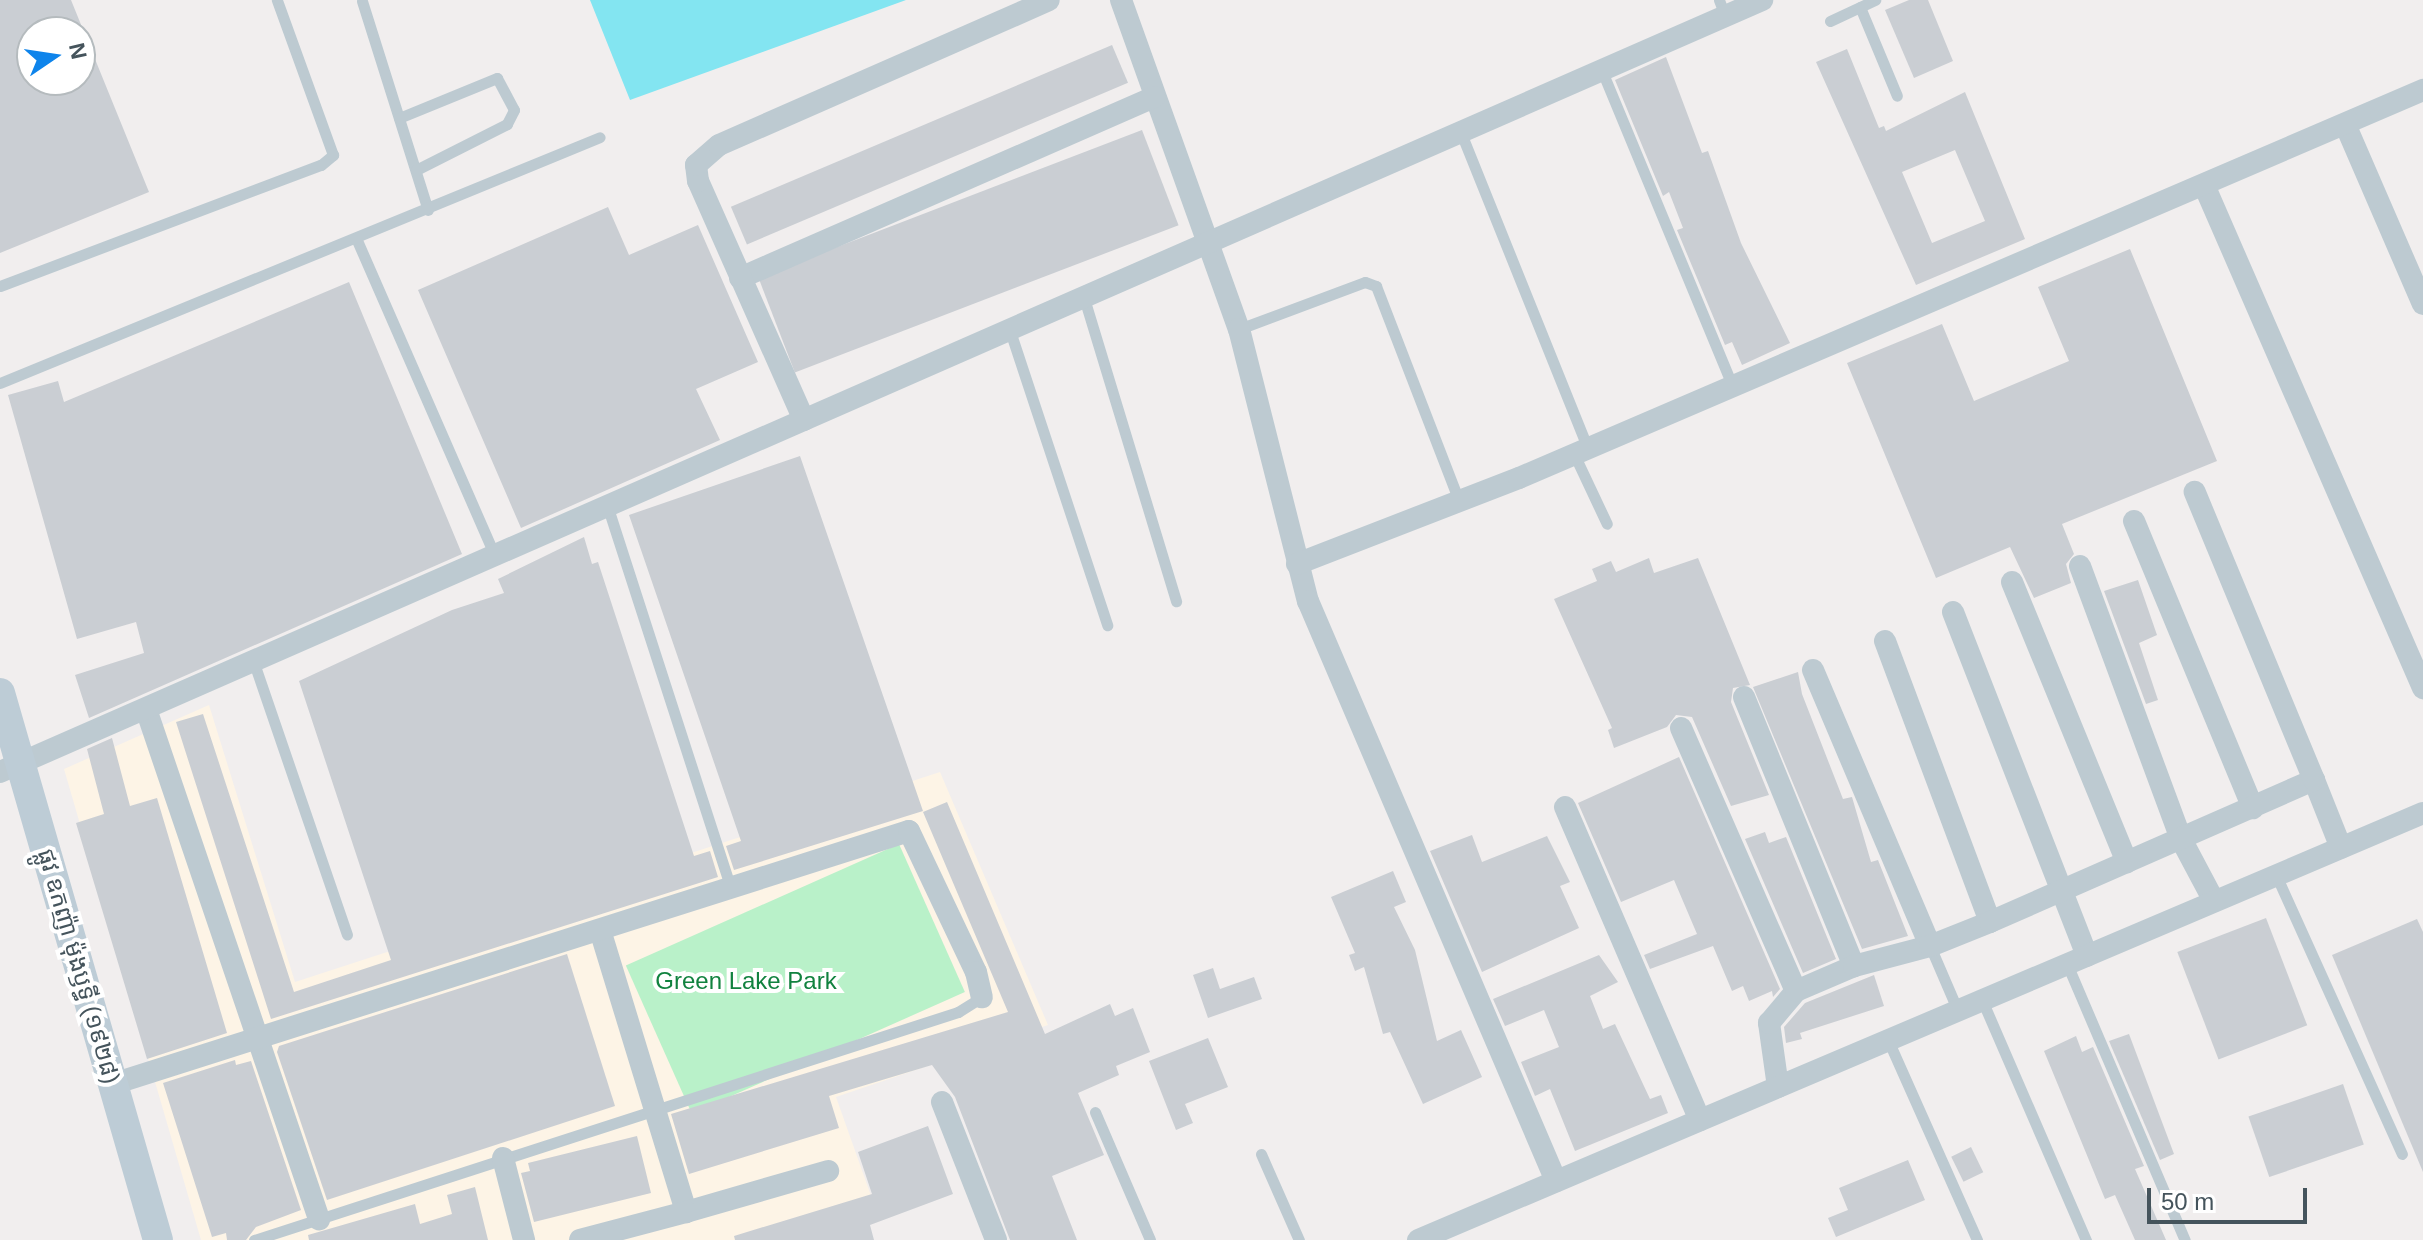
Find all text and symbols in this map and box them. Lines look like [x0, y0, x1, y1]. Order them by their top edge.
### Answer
north arrow [16, 16, 96, 96]
text: N [64, 40, 92, 61]
street label: ផ្លូវ ឧកញ៉ា ម៉ុងឫទ្ធី (១៩២៨) [32, 845, 126, 1087]
park label: Green Lake Park [655, 967, 837, 995]
scale bar [2151, 1172, 2311, 1222]
text: 50 m [2161, 1188, 2214, 1215]

